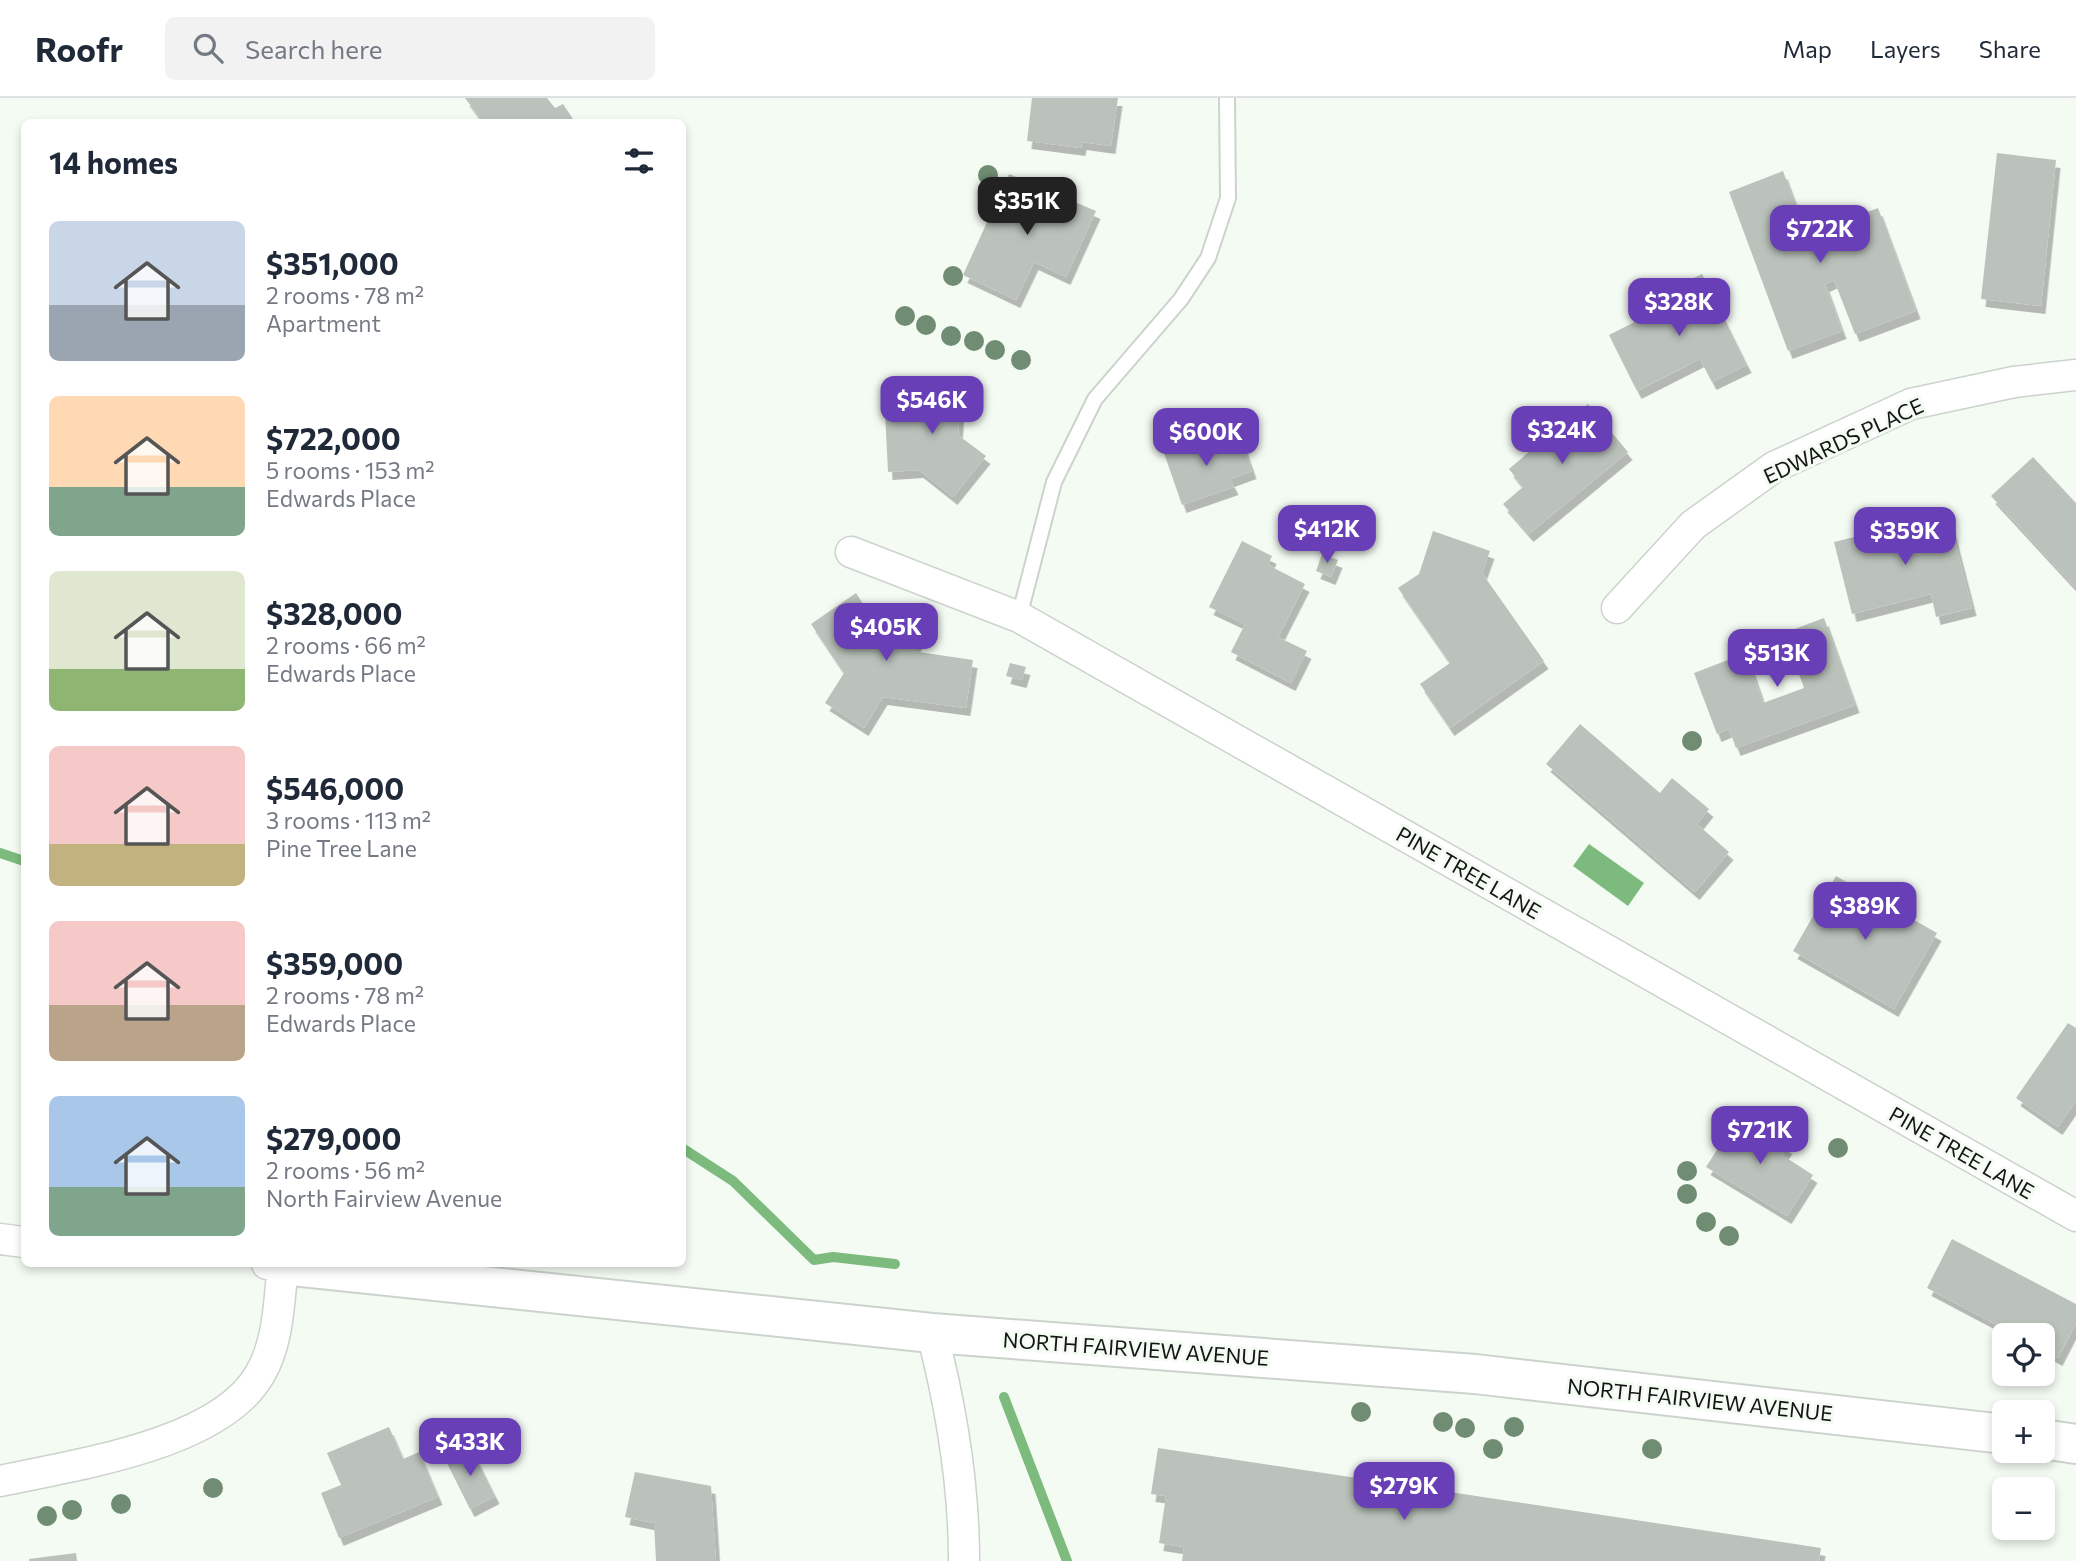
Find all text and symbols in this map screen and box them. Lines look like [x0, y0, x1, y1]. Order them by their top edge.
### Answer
search box [165, 17, 655, 80]
text: Roofr [35, 28, 123, 69]
icon: search [189, 29, 227, 67]
text: Search here [245, 33, 383, 64]
text: Map [1783, 34, 1832, 63]
text: Layers [1870, 34, 1941, 63]
text: Share [1979, 34, 2041, 63]
icon: filters [620, 142, 658, 180]
text: 14 homes [49, 143, 178, 180]
pin: $351K [978, 178, 1076, 237]
text: $351K [994, 186, 1060, 214]
pin: $722K [1771, 206, 1869, 265]
text: $722K [1786, 214, 1854, 242]
text: $351,000 [266, 244, 399, 281]
icon: home [105, 249, 189, 333]
pin: $328K [1630, 278, 1728, 338]
text: 2 rooms · 78 m² [266, 281, 424, 309]
text: $328K [1644, 287, 1714, 315]
text: Apartment [266, 309, 381, 337]
pin: $546K [883, 376, 981, 436]
text: $546K [897, 385, 968, 413]
street label: EDWARDS PLACE [1759, 392, 1927, 488]
pin: $324K [1513, 406, 1611, 466]
pin: $600K [1157, 408, 1255, 468]
text: $324K [1527, 415, 1597, 443]
text: $600K [1169, 417, 1243, 445]
text: $722,000 [266, 419, 401, 456]
icon: home [105, 424, 189, 508]
text: 5 rooms · 153 m² [266, 456, 435, 484]
text: Edwards Place [266, 484, 416, 512]
pin: $412K [1278, 505, 1376, 565]
pin: $359K [1856, 508, 1954, 567]
text: $412K [1294, 514, 1360, 542]
text: $359K [1870, 516, 1940, 544]
text: $328,000 [266, 594, 402, 631]
icon: home [105, 599, 189, 683]
pin: $405K [837, 603, 935, 663]
text: $405K [850, 612, 922, 640]
pin: $513K [1728, 630, 1826, 689]
text: 2 rooms · 66 m² [266, 631, 426, 659]
text: $513K [1744, 638, 1810, 666]
text: Edwards Place [266, 659, 416, 687]
text: $546,000 [266, 769, 404, 806]
icon: home [105, 774, 189, 858]
text: 3 rooms · 113 m² [266, 806, 431, 834]
street label: PINE TREE LANE [1392, 821, 1546, 923]
text: Pine Tree Lane [266, 834, 417, 862]
pin: $389K [1816, 882, 1914, 942]
text: $389K [1829, 891, 1901, 919]
text: $359,000 [266, 944, 403, 981]
icon: home [105, 949, 189, 1033]
text: 2 rooms · 78 m² [266, 981, 424, 1009]
text: Edwards Place [266, 1009, 416, 1037]
street label: PINE TREE LANE [1885, 1101, 2039, 1203]
pin: $721K [1711, 1107, 1809, 1166]
text: $721K [1727, 1115, 1793, 1143]
text: $279,000 [266, 1119, 401, 1156]
icon: home [105, 1124, 189, 1208]
text: 2 rooms · 56 m² [266, 1156, 425, 1184]
text: North Fairview Avenue [266, 1184, 502, 1212]
map controls [1992, 1323, 2055, 1540]
button: locate [1992, 1323, 2055, 1386]
street label: NORTH FAIRVIEW AVENUE [1002, 1326, 1270, 1370]
street label: NORTH FAIRVIEW AVENUE [1566, 1373, 1834, 1425]
button: + [1992, 1400, 2055, 1463]
pin: $433K [421, 1418, 519, 1478]
text: $433K [435, 1427, 505, 1455]
pin: $279K [1355, 1462, 1453, 1522]
text: $279K [1370, 1471, 1438, 1499]
button: − [1992, 1477, 2055, 1540]

